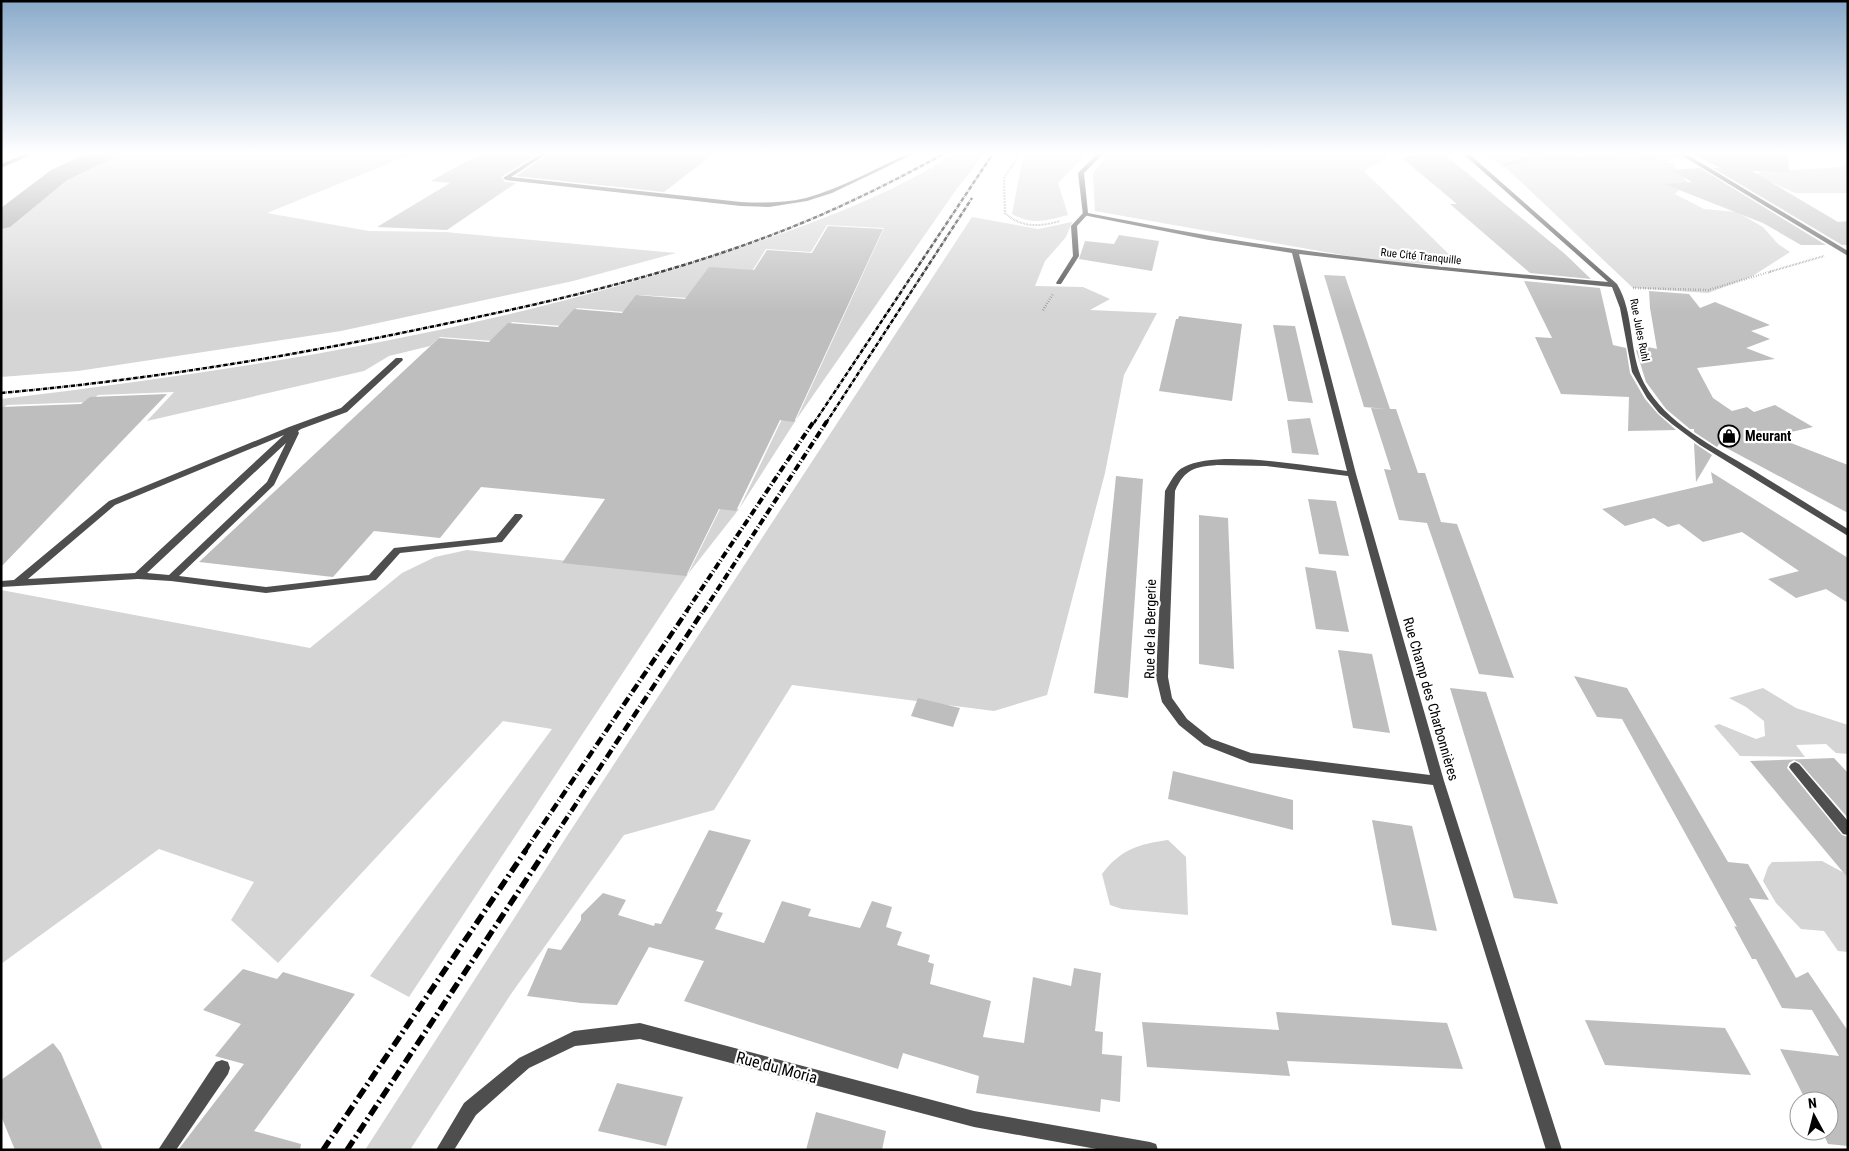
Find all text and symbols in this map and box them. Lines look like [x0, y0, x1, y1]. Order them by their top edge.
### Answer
street label: Rue Cité Tranquille [1380, 246, 1462, 267]
street label: Rue Jules Ruhl [1627, 298, 1652, 363]
shop icon: Meurant [1717, 424, 1741, 448]
place label: Meurant [1745, 428, 1791, 444]
street label: Rue de la Bergerie [1141, 579, 1159, 679]
street label: Rue Champ des Charbonnières [1400, 615, 1462, 783]
street label: Rue du Moria [734, 1048, 819, 1087]
north arrow [1789, 1091, 1839, 1141]
text: N [1807, 1095, 1818, 1112]

